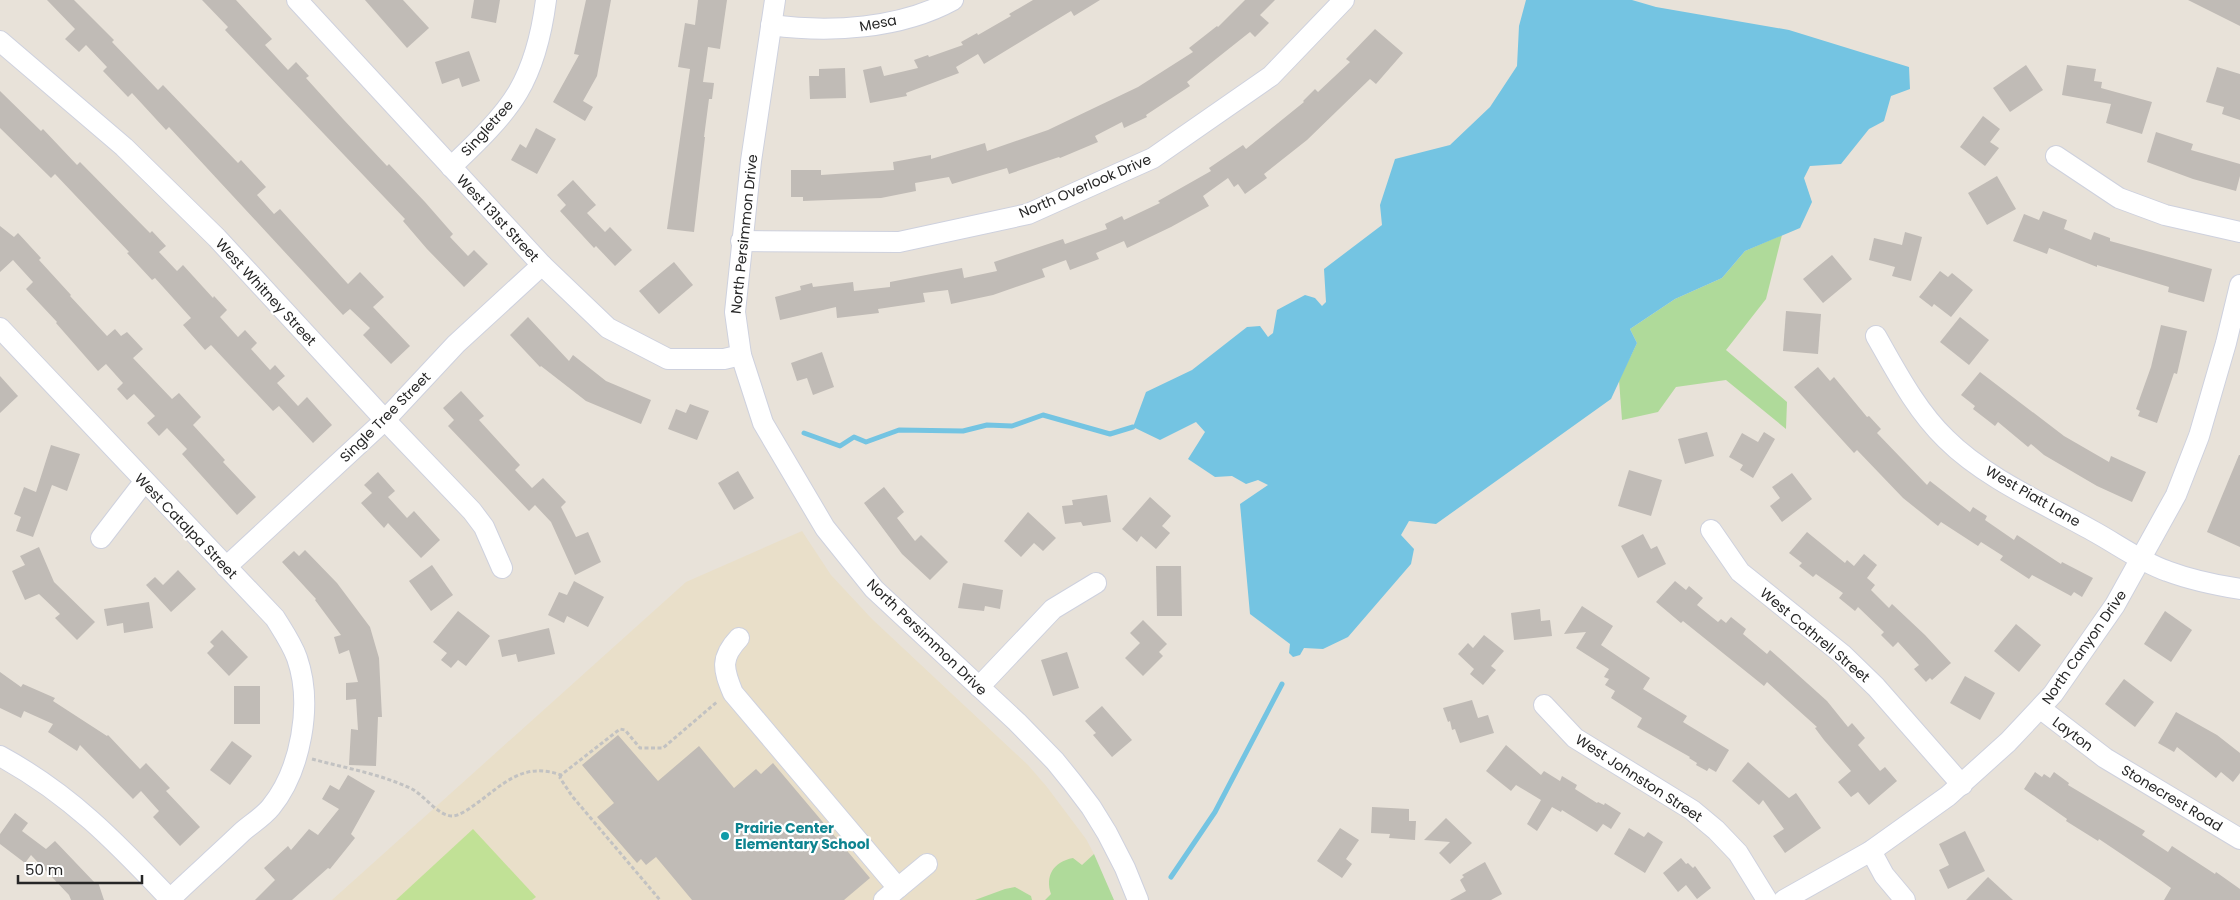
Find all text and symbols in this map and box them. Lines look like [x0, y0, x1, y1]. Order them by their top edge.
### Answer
street label: Mesa [858, 10, 898, 36]
street label: Singletree [456, 95, 518, 161]
street label: North Overlook Drive [1016, 149, 1155, 223]
street label: North Persimmon Drive [726, 153, 762, 315]
street label: West 131st Street [452, 170, 544, 266]
street label: West Whitney Street [211, 234, 321, 350]
street label: Single Tree Street [335, 367, 435, 467]
street label: West Piatt Lane [1982, 461, 2084, 531]
street label: West Catalpa Street [130, 469, 242, 583]
street label: North Persimmon Drive [862, 574, 992, 700]
street label: West Cothrell Street [1756, 583, 1874, 687]
street label: North Canyon Drive [2037, 585, 2131, 708]
street label: Layton [2048, 712, 2098, 756]
street label: West Johnston Street [1572, 729, 1706, 827]
street label: Stonecrest Road [2118, 760, 2226, 836]
place label: Prairie Center Elementary School [735, 818, 870, 854]
marker: Prairie Center Elementary School [719, 830, 731, 842]
scale bar [18, 852, 141, 884]
text: 50 m [25, 859, 63, 880]

